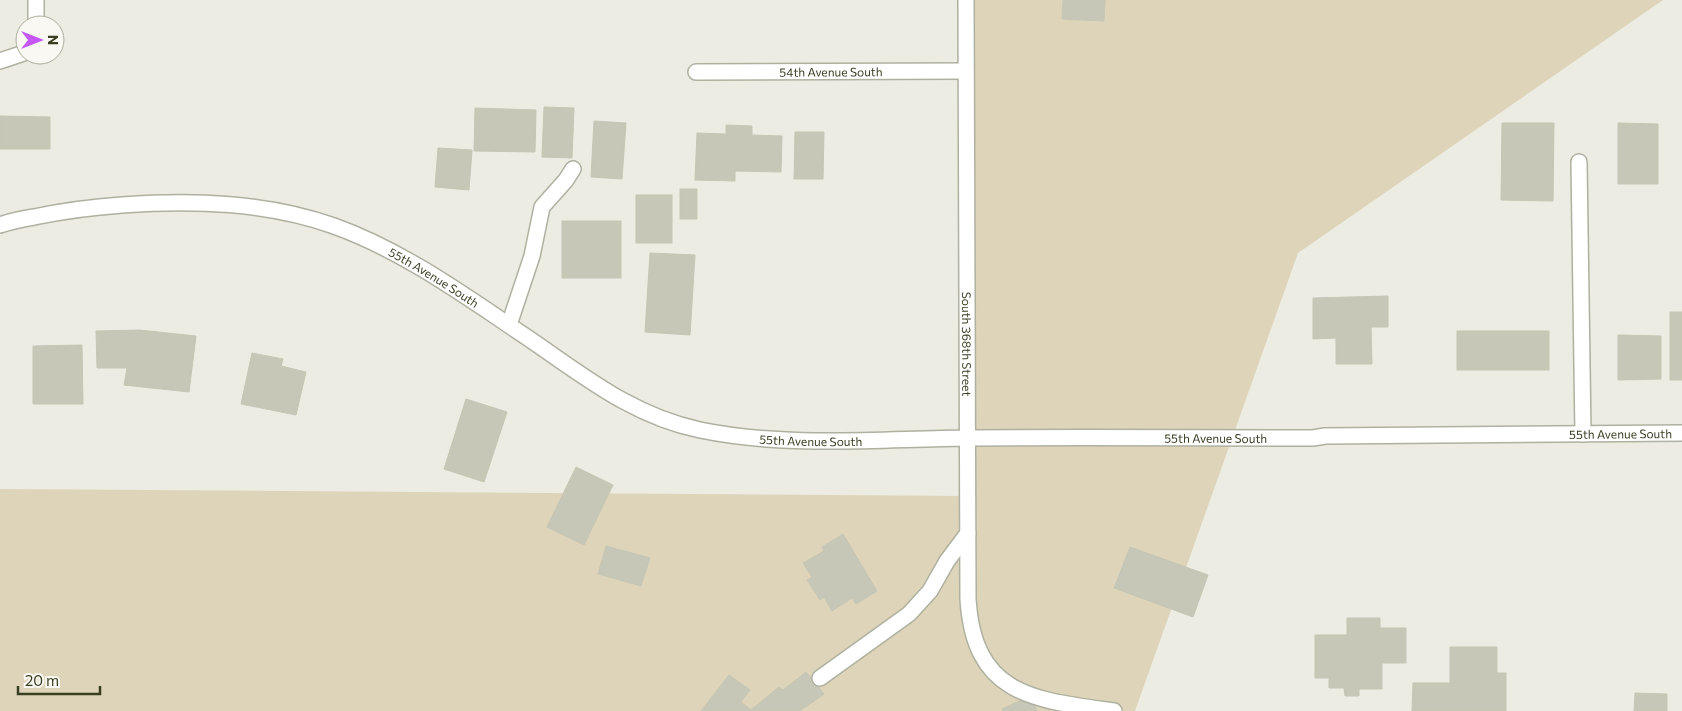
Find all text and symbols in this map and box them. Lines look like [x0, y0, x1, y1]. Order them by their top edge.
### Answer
north arrow [15, 15, 65, 65]
text: N [45, 35, 62, 45]
street label: 54th Avenue South [779, 64, 883, 79]
street label: 55th Avenue South [387, 244, 482, 310]
street label: South 368th Street [960, 292, 974, 396]
street label: 55th Avenue South [1569, 426, 1672, 441]
street label: 55th Avenue South [759, 431, 862, 448]
street label: 55th Avenue South [1164, 431, 1267, 445]
scale bar [18, 664, 100, 696]
text: 20 m [25, 671, 59, 689]

